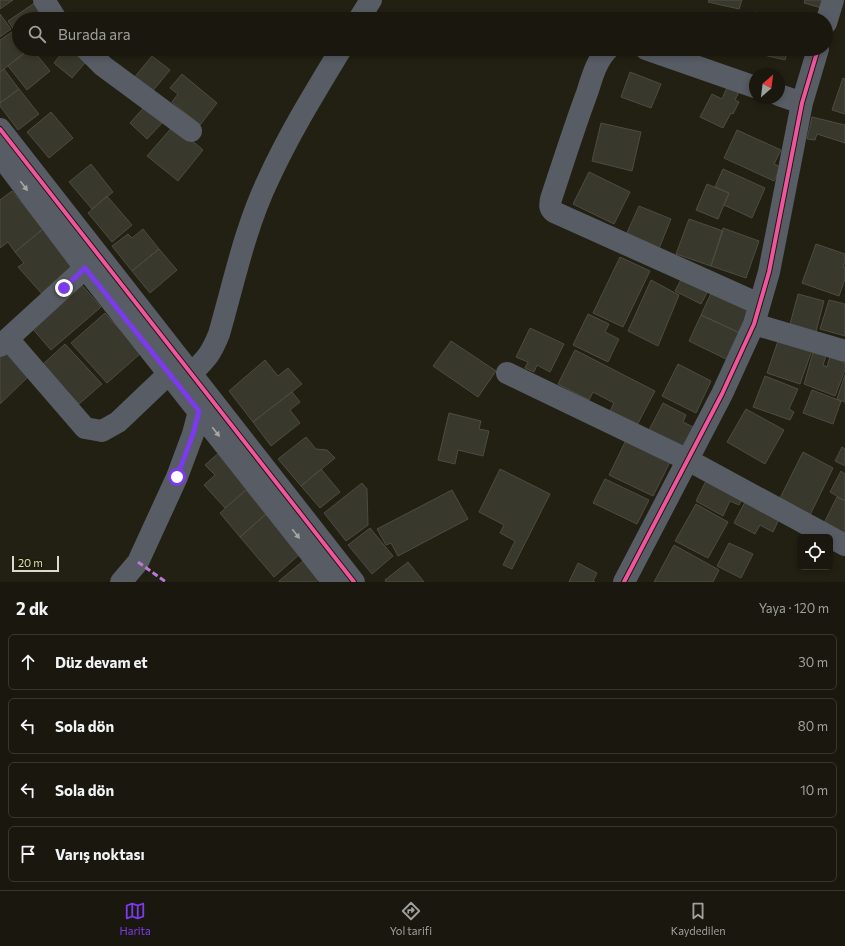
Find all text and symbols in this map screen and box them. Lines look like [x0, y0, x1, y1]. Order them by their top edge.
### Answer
search box [12, 12, 833, 56]
icon: search [26, 23, 48, 45]
text: Burada ara [58, 25, 131, 43]
north arrow [749, 68, 785, 104]
one-way arrow [19, 181, 28, 192]
route end [55, 279, 73, 297]
one-way arrow [211, 427, 220, 438]
route start [168, 468, 186, 486]
one-way arrow [292, 529, 300, 540]
map controls [797, 534, 833, 570]
button: locate [797, 534, 833, 570]
scale bar [12, 554, 59, 573]
text: 20 m [18, 556, 43, 569]
text: 2 dk [16, 598, 49, 619]
text: Yaya · 120 m [759, 600, 829, 616]
icon: ahead [17, 651, 39, 673]
text: Düz devam et [55, 653, 148, 671]
text: 30 m [798, 654, 828, 670]
icon: left [17, 715, 39, 737]
text: Sola dön [55, 717, 114, 735]
text: 80 m [798, 718, 828, 734]
icon: left [17, 779, 39, 801]
text: Sola dön [55, 781, 114, 799]
text: 10 m [800, 782, 828, 798]
icon: arrive [17, 843, 39, 865]
text: Varış noktası [55, 845, 145, 863]
tab: Harita [119, 900, 151, 937]
tab: Yol tarifi [390, 900, 432, 937]
tab: Kaydedilen [671, 900, 726, 937]

